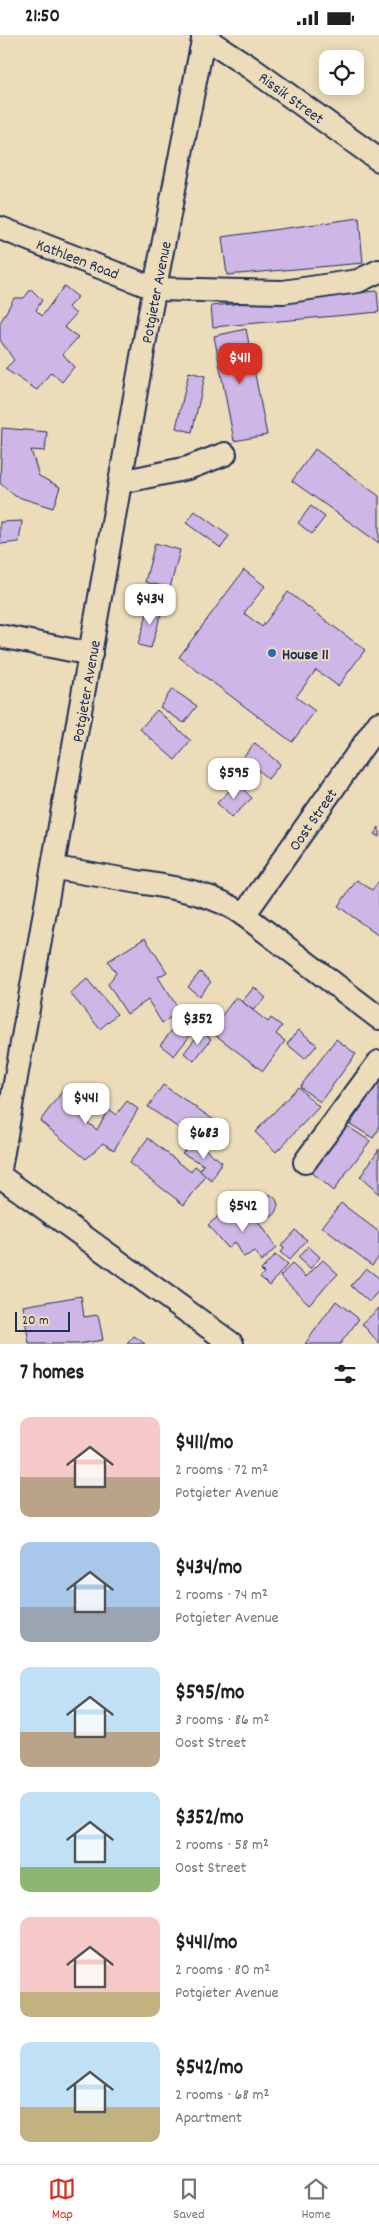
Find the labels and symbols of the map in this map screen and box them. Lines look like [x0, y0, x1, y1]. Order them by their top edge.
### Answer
street label: Rissik Street [253, 67, 328, 131]
street label: Kathleen Road [32, 234, 122, 287]
street label: Potgieter Avenue [136, 239, 179, 346]
pin: $411 [210, 343, 270, 385]
pin: $434 [120, 583, 180, 626]
street label: Potgieter Avenue [67, 638, 108, 744]
place label: House 11 [282, 644, 329, 667]
marker: House 11 [266, 647, 278, 659]
pin: $595 [204, 757, 264, 800]
street label: Oost Street [284, 784, 344, 856]
pin: $352 [168, 1003, 228, 1046]
pin: $441 [56, 1083, 116, 1125]
pin: $683 [174, 1117, 234, 1160]
pin: $542 [213, 1191, 273, 1233]
scale bar [15, 1309, 70, 1332]

